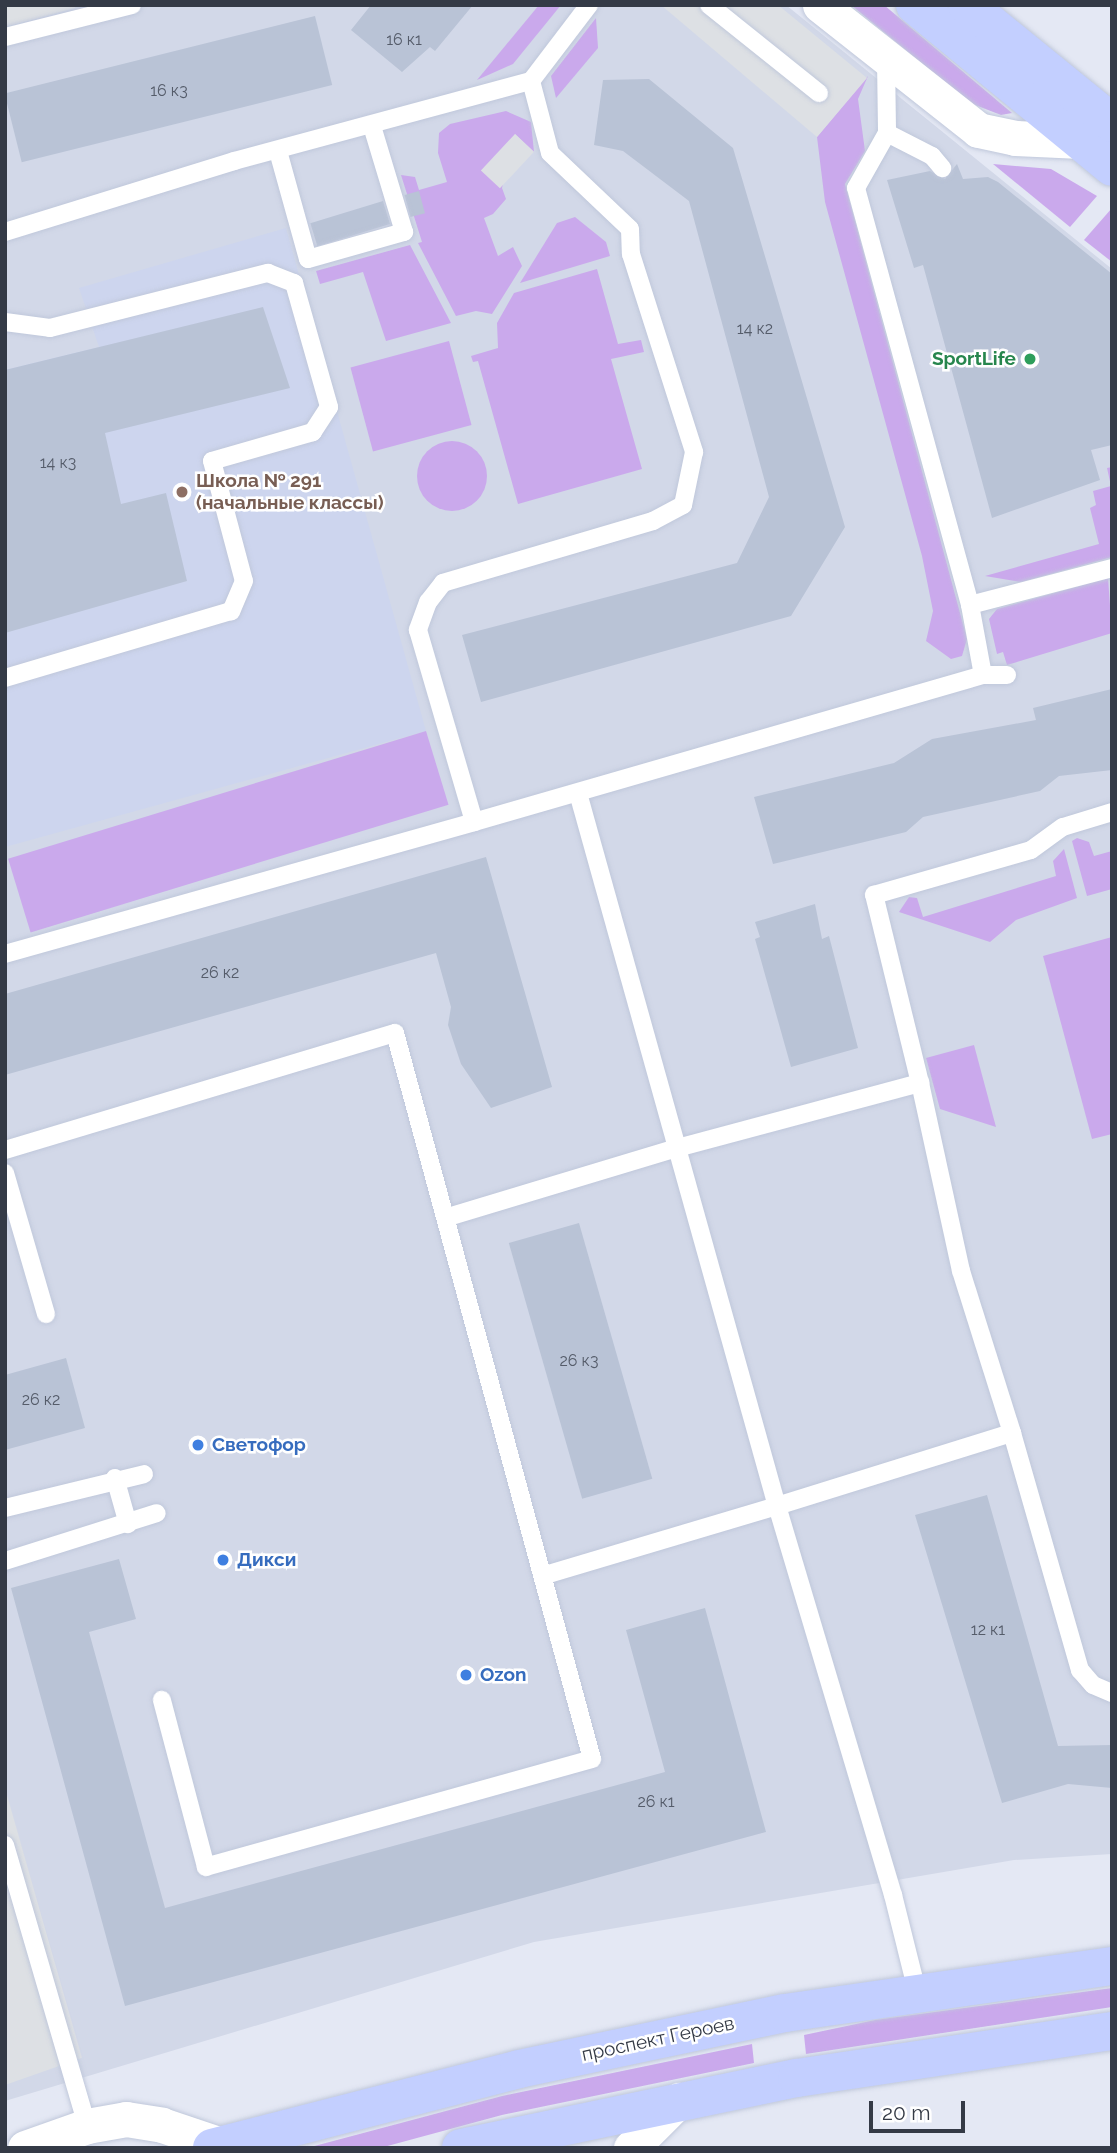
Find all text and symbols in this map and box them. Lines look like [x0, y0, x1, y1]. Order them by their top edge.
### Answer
house number: 16 к1 [386, 30, 422, 50]
house number: 16 к3 [150, 81, 188, 101]
house number: 14 к2 [737, 319, 773, 339]
place label: SportLife [932, 348, 1016, 370]
marker: SportLife [1022, 351, 1038, 367]
house number: 14 к3 [40, 453, 76, 473]
place label: Школа № 291 (начальные классы) [196, 470, 384, 514]
marker: Школа № 291 (начальные классы) [174, 484, 190, 500]
house number: 26 к2 [201, 963, 239, 983]
house number: 26 к3 [560, 1351, 598, 1371]
house number: 26 к2 [22, 1390, 60, 1410]
place label: Светофор [212, 1434, 306, 1456]
marker: Светофор [190, 1437, 206, 1453]
place label: Дикси [237, 1549, 296, 1571]
marker: Дикси [215, 1552, 231, 1568]
house number: 12 к1 [971, 1620, 1005, 1640]
place label: Ozon [480, 1664, 527, 1686]
marker: Ozon [458, 1667, 474, 1683]
house number: 26 к1 [637, 1792, 675, 1812]
street label: проспект Героев [580, 2012, 736, 2066]
scale bar [872, 2086, 968, 2130]
text: 20 m [882, 2100, 930, 2125]

